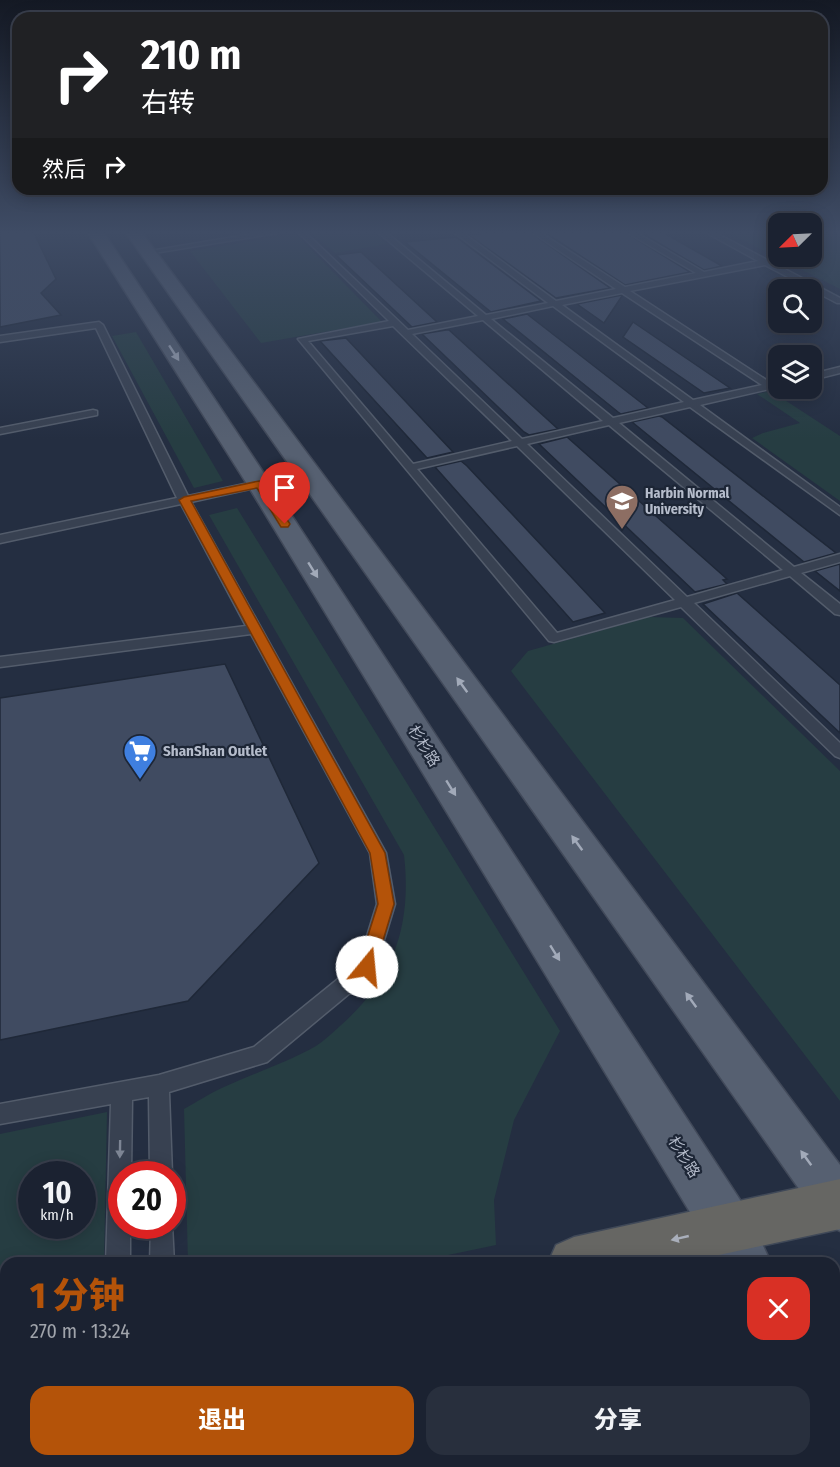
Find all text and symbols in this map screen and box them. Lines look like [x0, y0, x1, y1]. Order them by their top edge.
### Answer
text: 210 m [141, 30, 241, 80]
icon: right [42, 36, 120, 114]
text: 右转 [141, 87, 195, 119]
icon: right [98, 150, 131, 183]
text: 然后 [42, 156, 86, 183]
north arrow [768, 213, 822, 267]
map controls [768, 213, 822, 399]
button: search [768, 279, 822, 333]
one-way arrow [168, 344, 179, 361]
button: layers [768, 345, 822, 399]
pin [259, 462, 310, 524]
icon: arrive [268, 471, 301, 504]
school or university icon: Harbin Normal University [604, 483, 640, 530]
place label: Harbin Normal University [645, 485, 729, 518]
one-way arrow [308, 562, 319, 578]
one-way arrow [456, 677, 468, 693]
street label: 杉杉路 [404, 722, 444, 770]
supermarket icon: ShanShan Outlet [122, 733, 158, 780]
place label: ShanShan Outlet [163, 742, 268, 760]
one-way arrow [445, 780, 456, 796]
one-way arrow [571, 835, 583, 851]
position arrow [335, 935, 399, 999]
one-way arrow [549, 945, 560, 961]
one-way arrow [685, 993, 697, 1009]
street label: 杉杉路 [664, 1133, 704, 1181]
one-way arrow [116, 1140, 125, 1159]
one-way arrow [800, 1151, 812, 1167]
speed limit sign: 20 [108, 1161, 186, 1239]
text: 10 [42, 1175, 72, 1211]
text: km/h [40, 1206, 74, 1224]
one-way arrow [671, 1234, 689, 1244]
text: 1 分钟 [30, 1274, 125, 1318]
button: close [747, 1277, 810, 1340]
text: 270 m · 13:24 [30, 1319, 130, 1343]
button: 退出 [30, 1386, 414, 1455]
button: 分享 [426, 1386, 810, 1455]

